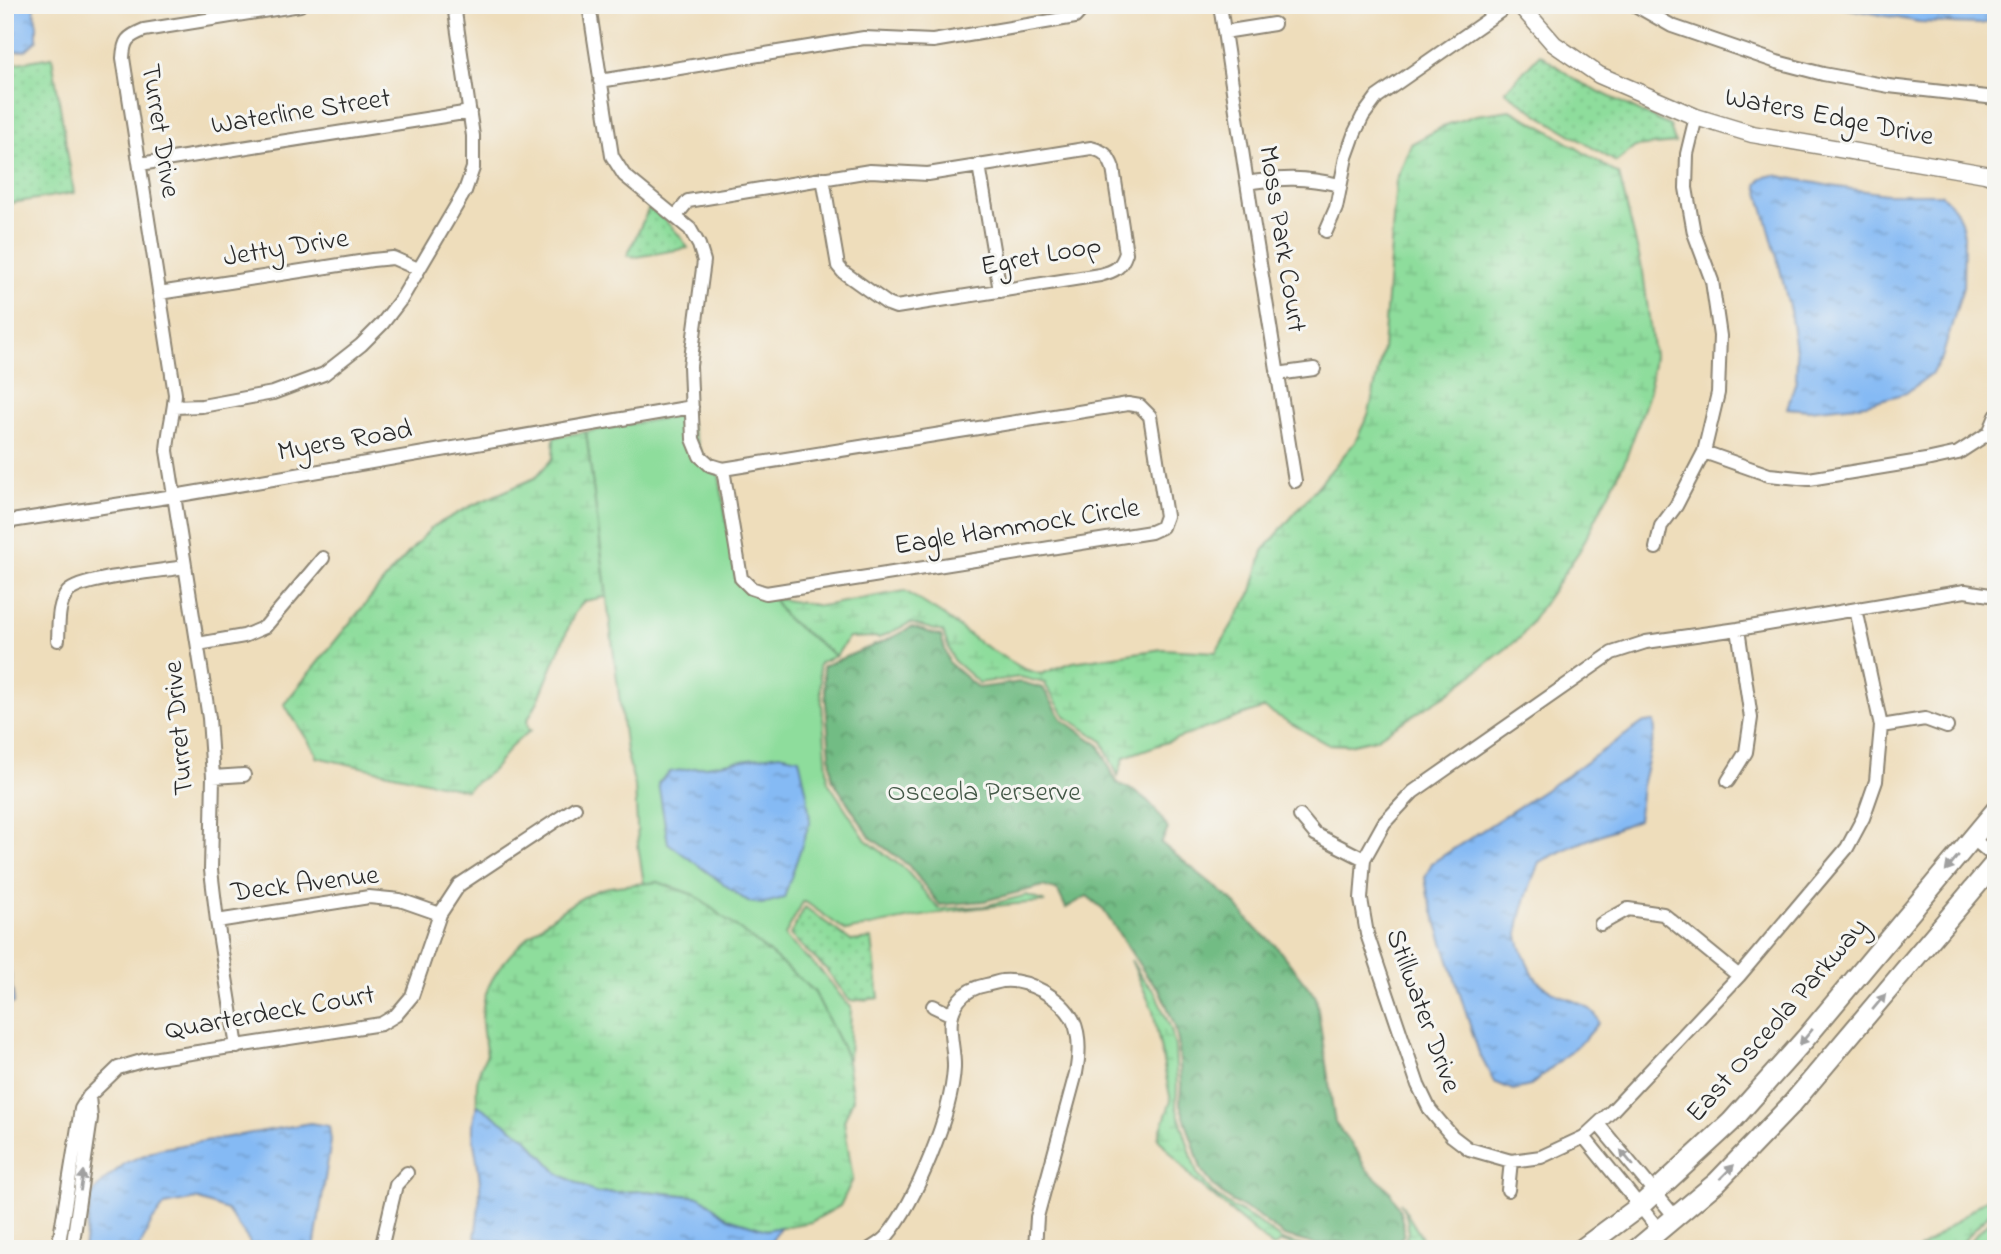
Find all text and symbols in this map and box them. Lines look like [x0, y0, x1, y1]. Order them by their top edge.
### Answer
street label: Turret Drive [128, 61, 190, 201]
street label: Waters Edge Drive [1721, 78, 1937, 158]
street label: Waterline Street [208, 79, 394, 147]
street label: Moss Park Court [1246, 143, 1316, 335]
street label: Jetty Drive [221, 219, 352, 279]
street label: Egret Loop [977, 225, 1105, 289]
street label: Myers Road [274, 410, 416, 474]
street label: Eagle Hammock Circle [891, 488, 1143, 568]
street label: Turret Drive [154, 658, 206, 797]
park label: Osceola Perserve [887, 773, 1081, 814]
one-way arrow [1945, 854, 1960, 871]
street label: Deck Avenue [228, 856, 382, 915]
street label: East Osceola Parkway [1677, 909, 1879, 1133]
street label: Stillwater Drive [1373, 923, 1471, 1099]
street label: Quarterdeck Court [162, 975, 378, 1053]
one-way arrow [1871, 994, 1886, 1012]
one-way arrow [1799, 1029, 1814, 1046]
one-way arrow [1620, 1149, 1635, 1166]
one-way arrow [1719, 1164, 1735, 1180]
one-way arrow [77, 1170, 88, 1192]

